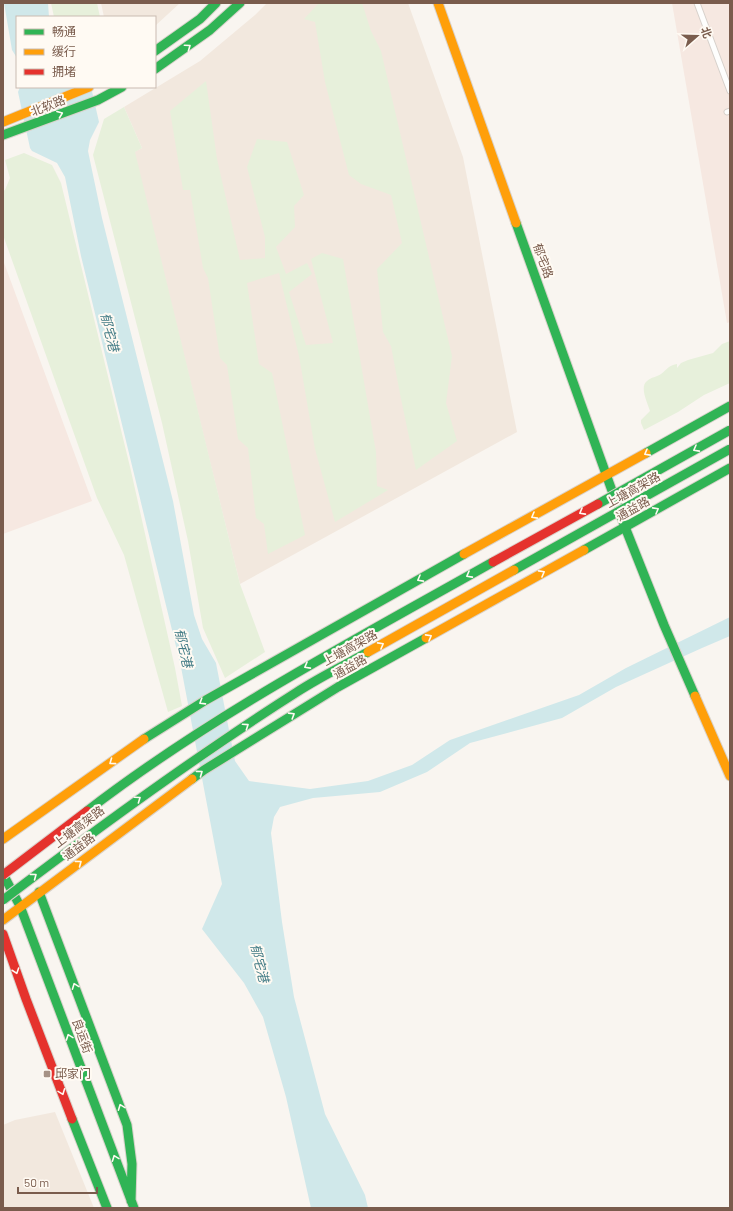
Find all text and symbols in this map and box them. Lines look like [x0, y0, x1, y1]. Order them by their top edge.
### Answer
legend [16, 16, 156, 88]
north arrow [677, 16, 717, 56]
text: 畅通 [52, 24, 76, 38]
text: 北 [699, 25, 715, 40]
text: 缓行 [52, 44, 76, 58]
one-way arrow [183, 45, 190, 52]
text: 拥堵 [52, 64, 76, 78]
street label: 北软路 [28, 92, 67, 118]
one-way arrow [56, 111, 63, 119]
street label: 郁宅路 [531, 241, 557, 280]
water label: 郁宅港 [98, 311, 123, 355]
one-way arrow [693, 444, 700, 451]
one-way arrow [644, 449, 651, 456]
street label: 上塘高架路 [603, 468, 662, 510]
street label: 通益路 [613, 493, 652, 523]
one-way arrow [579, 507, 587, 515]
one-way arrow [652, 507, 659, 514]
one-way arrow [530, 511, 538, 519]
one-way arrow [466, 571, 473, 578]
one-way arrow [538, 571, 545, 578]
one-way arrow [417, 574, 424, 582]
street label: 上塘高架路 [320, 626, 379, 668]
water label: 郁宅港 [172, 627, 197, 671]
one-way arrow [425, 634, 432, 641]
one-way arrow [377, 642, 384, 649]
street label: 通益路 [330, 651, 369, 681]
one-way arrow [303, 661, 311, 669]
one-way arrow [199, 697, 206, 705]
one-way arrow [288, 713, 295, 720]
one-way arrow [242, 723, 249, 731]
one-way arrow [110, 757, 117, 764]
one-way arrow [195, 771, 202, 778]
one-way arrow [134, 797, 141, 804]
street label: 上塘高架路 [50, 803, 107, 850]
street label: 通益路 [60, 830, 97, 863]
one-way arrow [74, 860, 81, 867]
one-way arrow [30, 874, 37, 881]
water label: 郁宅港 [248, 942, 273, 986]
one-way arrow [11, 967, 20, 974]
one-way arrow [71, 982, 79, 989]
street label: 良运街 [70, 1016, 96, 1055]
one-way arrow [66, 1033, 74, 1040]
place label: 邱家门 [55, 1066, 91, 1080]
marker: 邱家门 [42, 1069, 52, 1079]
one-way arrow [57, 1089, 65, 1096]
one-way arrow [117, 1104, 125, 1111]
one-way arrow [111, 1155, 119, 1162]
scale bar [18, 1169, 97, 1195]
text: 50 m [24, 1175, 49, 1189]

